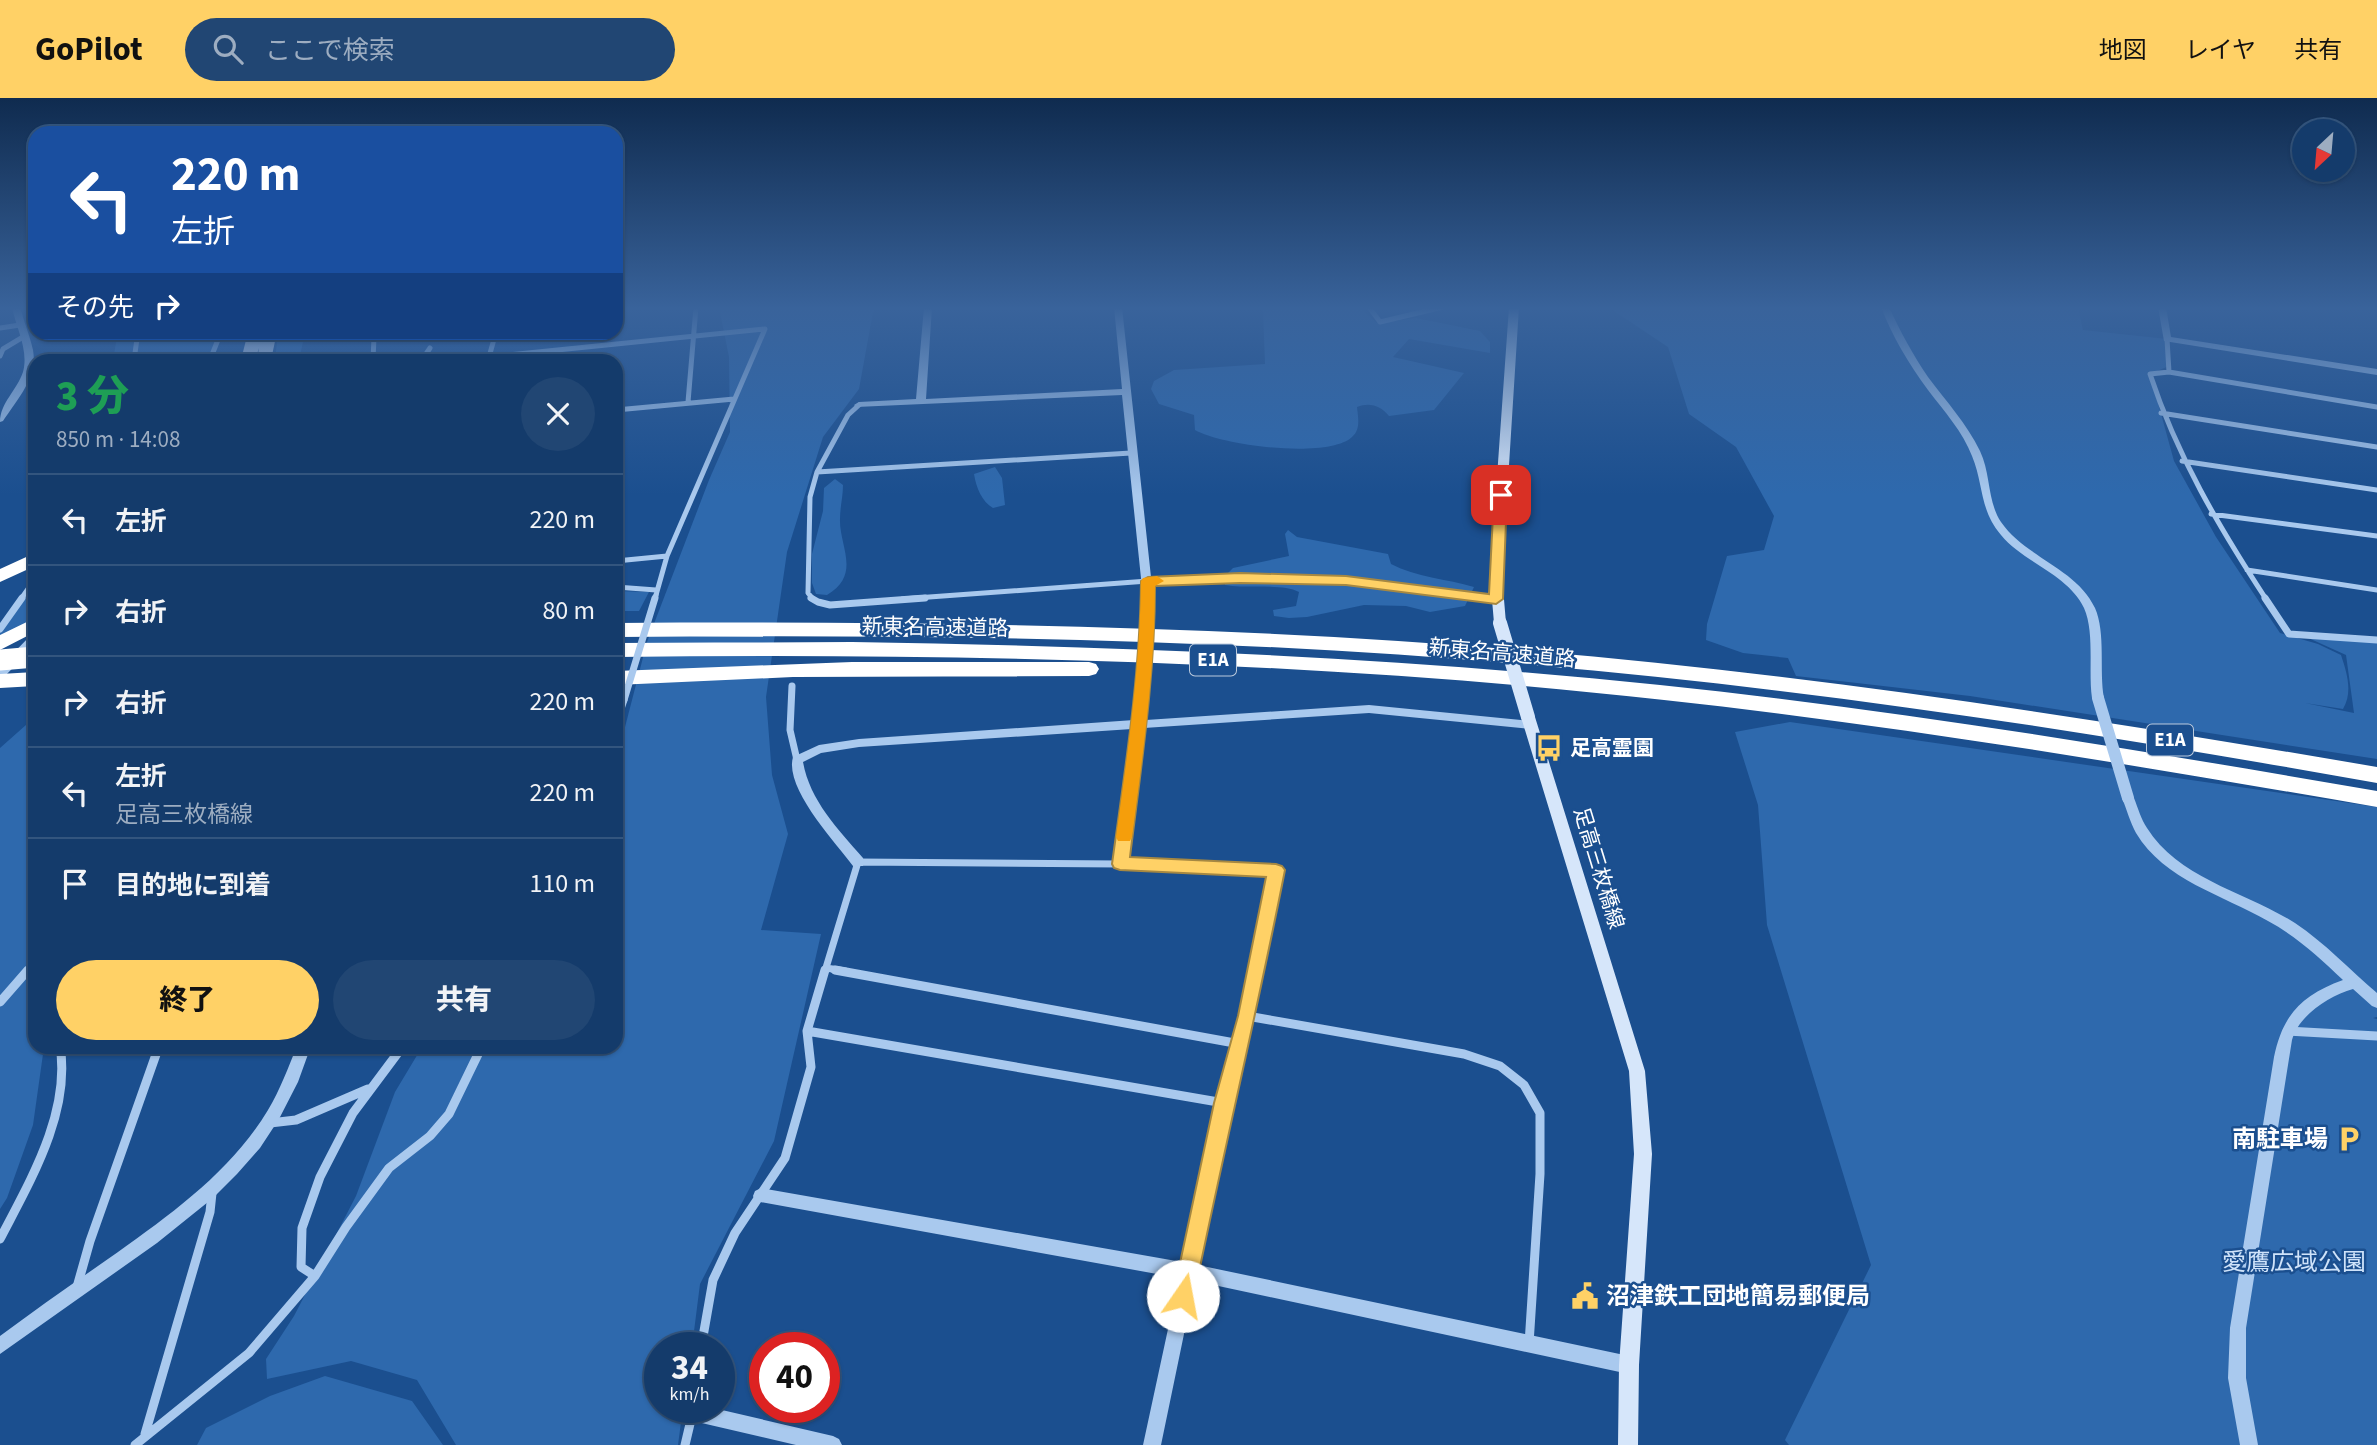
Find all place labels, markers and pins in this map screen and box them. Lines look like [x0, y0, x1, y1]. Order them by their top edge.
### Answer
pin [1471, 465, 1531, 525]
bus stop icon: 足高霊園 [1534, 733, 1564, 763]
place label: 足高霊園 [1570, 733, 1654, 763]
place label: 南駐車場 [2232, 1122, 2328, 1157]
parking icon: 南駐車場 [2334, 1124, 2364, 1154]
place label: 沼津鉄工団地簡易郵便局 [1606, 1279, 1870, 1314]
public building icon: 沼津鉄工団地簡易郵便局 [1570, 1281, 1600, 1311]

